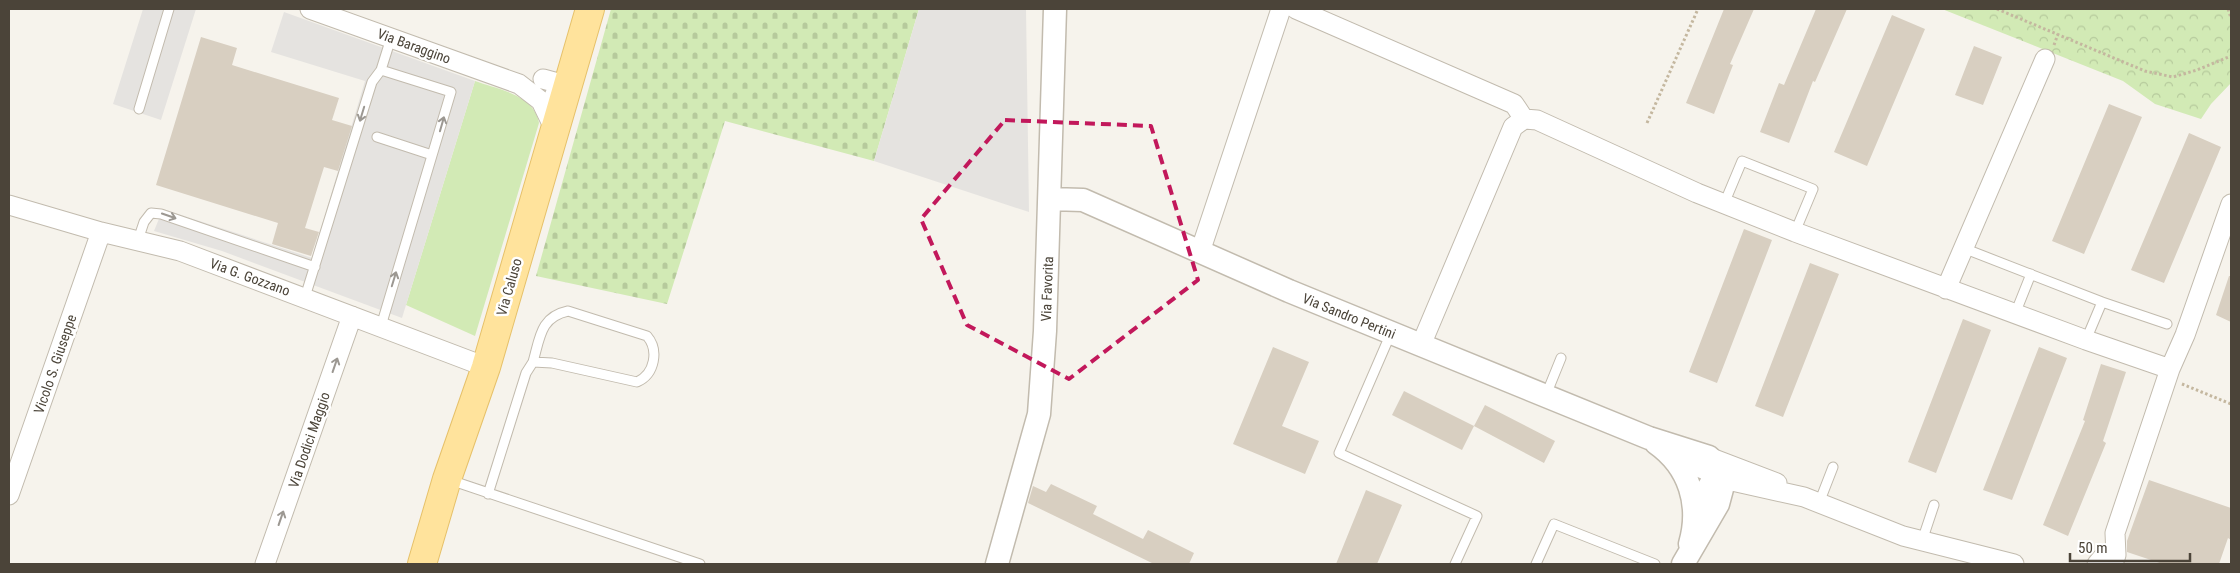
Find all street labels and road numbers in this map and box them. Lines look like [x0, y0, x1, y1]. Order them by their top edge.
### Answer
street label: Via Baraggino [375, 25, 453, 67]
street label: Via G. Gozzano [208, 255, 292, 299]
street label: Via Caluso [493, 256, 525, 318]
street label: Via Favorita [1038, 256, 1056, 322]
street label: Via Sandro Pertini [1300, 290, 1398, 342]
street label: Vicolo S. Giuseppe [31, 312, 80, 416]
street label: Via Dodici Maggio [285, 390, 333, 490]

